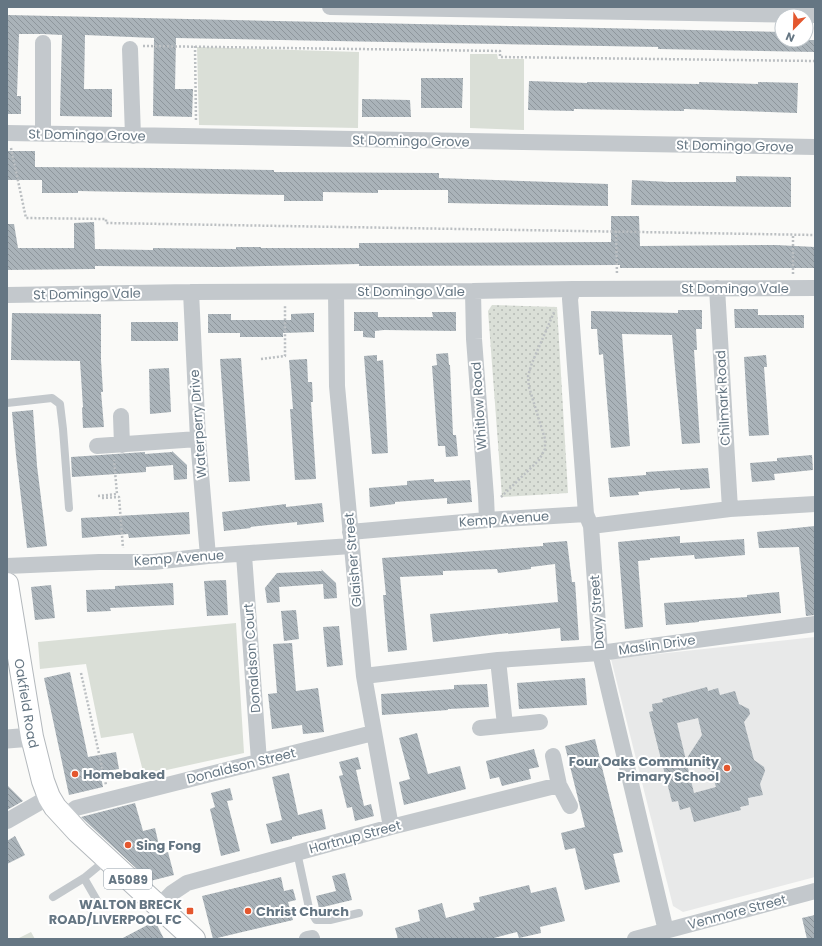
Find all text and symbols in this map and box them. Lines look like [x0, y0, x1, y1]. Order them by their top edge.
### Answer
north arrow [774, 8, 814, 48]
text: N [783, 28, 797, 46]
street label: St Domingo Grove [28, 124, 146, 146]
street label: St Domingo Grove [352, 130, 470, 152]
street label: St Domingo Grove [676, 135, 794, 157]
street label: St Domingo Vale [681, 279, 789, 298]
street label: St Domingo Vale [357, 282, 465, 301]
street label: St Domingo Vale [33, 284, 141, 304]
street label: Chilmark Road [711, 350, 735, 446]
street label: Whitlow Road [466, 361, 492, 451]
street label: Waterperry Drive [185, 369, 211, 479]
street label: Kemp Avenue [458, 506, 550, 532]
street label: Glaisher Street [339, 512, 367, 608]
street label: Kemp Avenue [133, 545, 225, 571]
street label: Davy Street [585, 574, 609, 650]
street label: Donaldson Court [239, 602, 265, 713]
street label: Maslin Drive [617, 630, 697, 660]
street label: Oakfield Road [10, 657, 44, 750]
street label: Donaldson Street [185, 743, 298, 789]
place label: Four Oaks Community Primary School [569, 752, 720, 786]
marker: Four Oaks Community Primary School [722, 763, 732, 773]
place label: Homebaked [83, 765, 165, 784]
marker: Homebaked [70, 769, 80, 779]
street label: Hartnup Street [307, 816, 403, 858]
place label: Sing Fong [136, 836, 201, 855]
marker: Sing Fong [123, 840, 133, 850]
road number: A5089 [104, 869, 152, 889]
street label: Venmore Street [686, 890, 789, 934]
place label: WALTON BRECK ROAD/LIVERPOOL FC [49, 895, 182, 929]
place label: Christ Church [256, 902, 349, 921]
marker: WALTON BRECK ROAD/LIVERPOOL FC [185, 906, 195, 916]
marker: Christ Church [243, 906, 253, 916]

